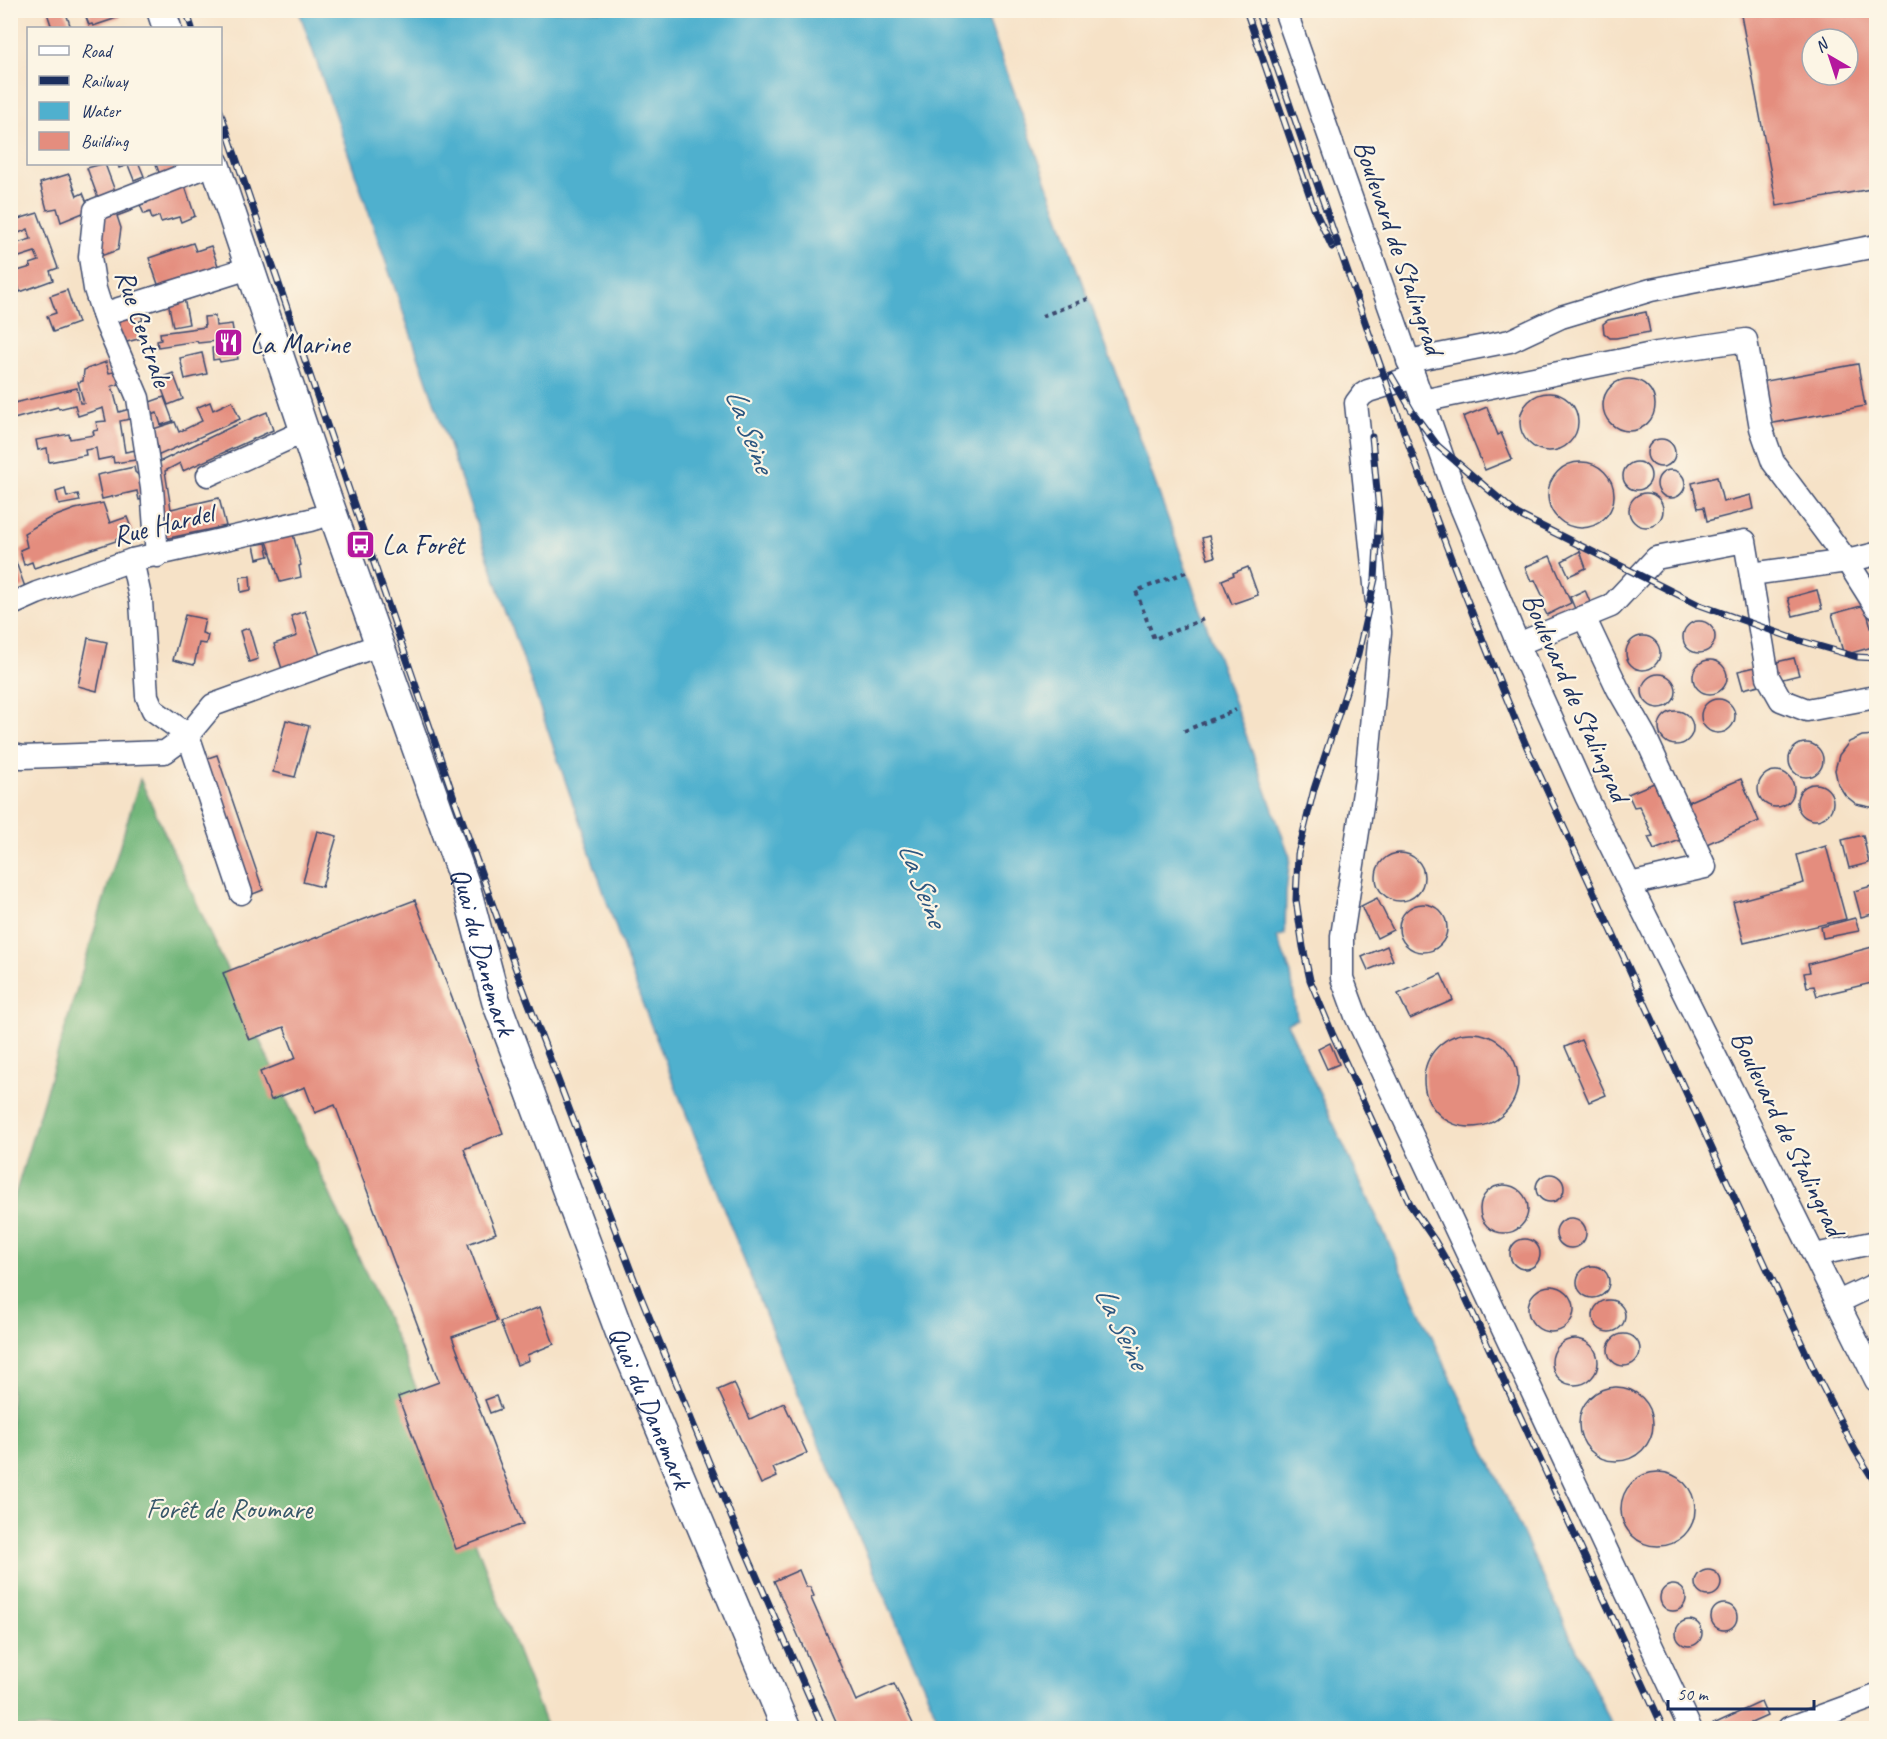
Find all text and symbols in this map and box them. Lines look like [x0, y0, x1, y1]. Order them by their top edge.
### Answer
legend [27, 27, 222, 165]
north arrow [1800, 27, 1860, 87]
text: N [1811, 33, 1834, 57]
text: Road [81, 40, 114, 62]
text: Railway [81, 70, 129, 92]
text: Water [81, 100, 122, 122]
text: Building [81, 130, 130, 152]
street label: Boulevard de Stalingrad [1346, 135, 1453, 362]
street label: Rue Centrale [108, 265, 181, 393]
place label: La Marine [250, 326, 351, 361]
restaurant icon: La Marine [213, 327, 245, 359]
water label: La Seine [717, 383, 785, 481]
street label: Rue Hardel [109, 493, 222, 553]
place label: La Forêt [382, 527, 466, 562]
bus stop icon: La Forêt [345, 528, 377, 560]
street label: Boulevard de Stalingrad [1514, 588, 1639, 810]
water label: La Seine [890, 837, 958, 935]
street label: Quai du Danemark [443, 862, 525, 1042]
street label: Boulevard de Stalingrad [1723, 1025, 1855, 1245]
water label: La Seine [1086, 1280, 1160, 1378]
street label: Quai du Danemark [601, 1321, 701, 1495]
park label: Forêt de Roumare [146, 1491, 314, 1526]
scale bar [1668, 1673, 1814, 1711]
text: 50 m [1677, 1683, 1710, 1705]

